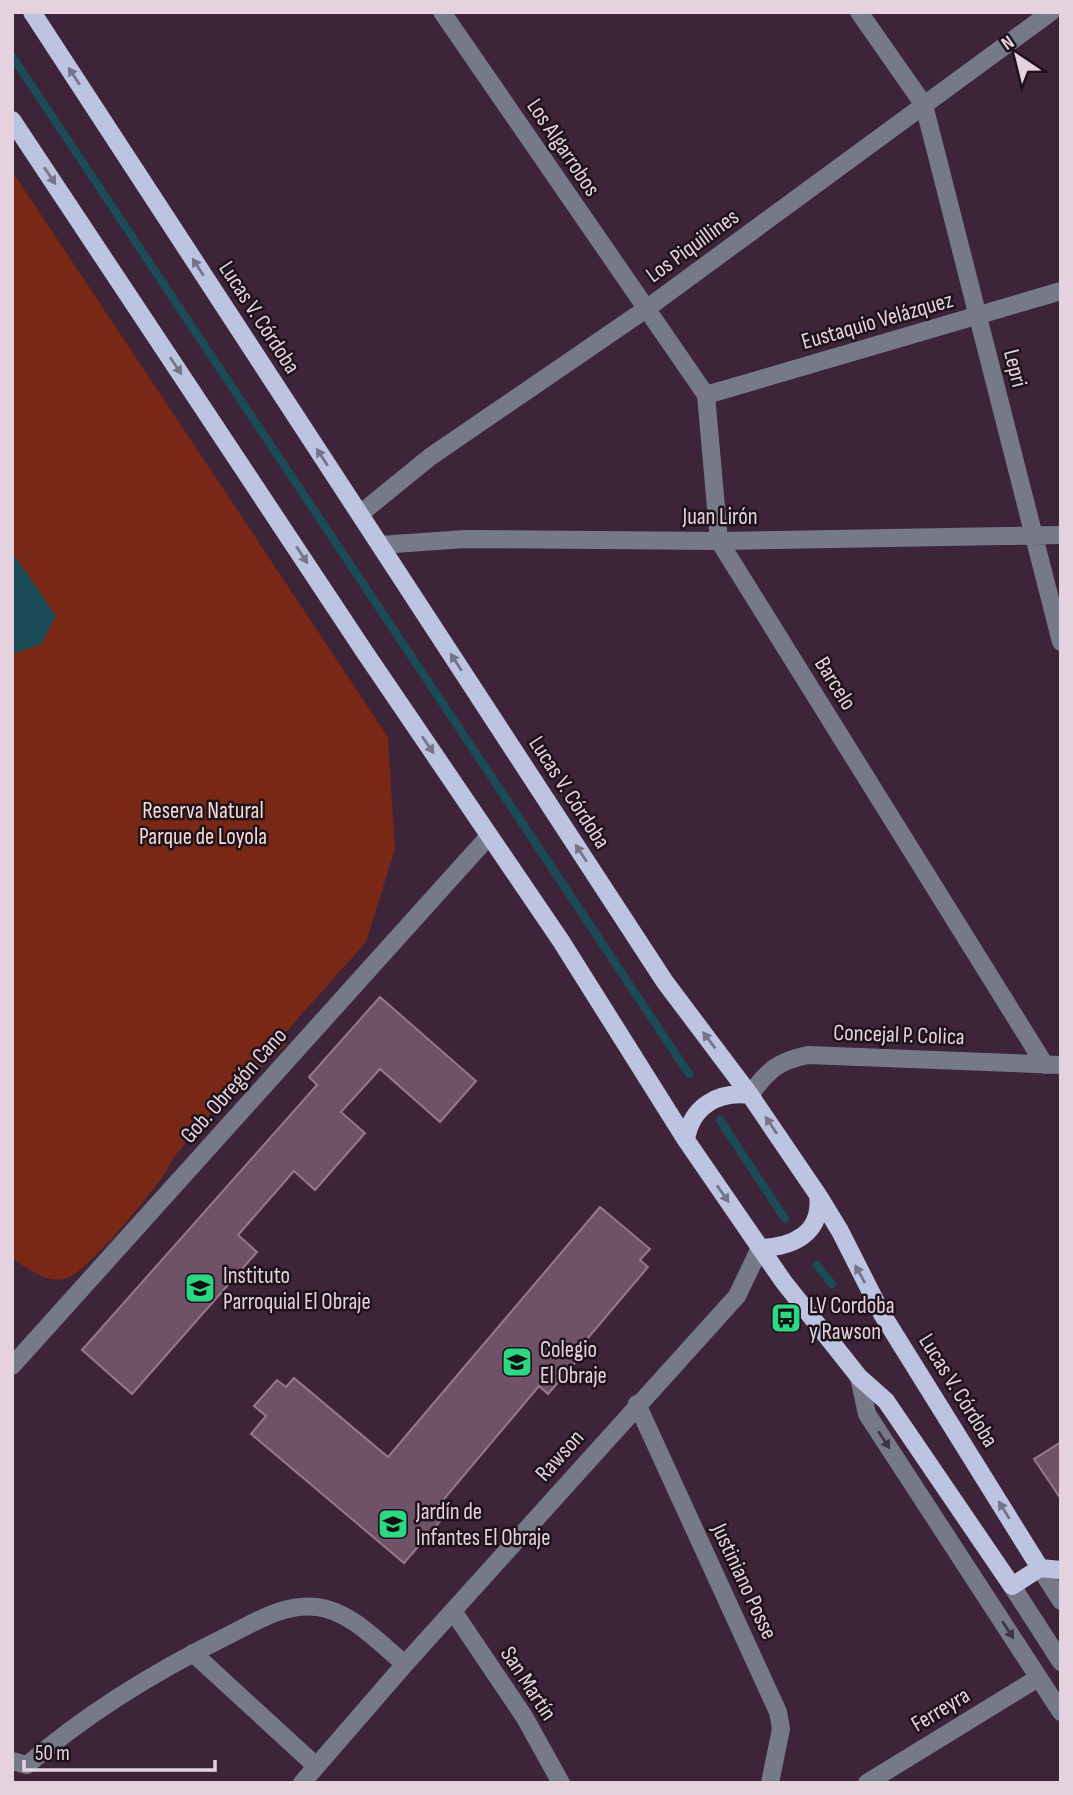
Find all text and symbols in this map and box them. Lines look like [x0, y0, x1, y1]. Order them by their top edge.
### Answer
north arrow [982, 21, 1052, 91]
text: N [997, 31, 1019, 56]
one-way arrow [67, 66, 80, 86]
street label: Los Algarrobos [520, 93, 606, 202]
one-way arrow [43, 167, 56, 186]
street label: Los Piquillines [641, 203, 744, 289]
street label: Lucas V. Córdoba [212, 256, 306, 379]
one-way arrow [191, 257, 204, 276]
street label: Eustaquio Velázquez [798, 286, 956, 356]
street label: Lepri [997, 346, 1033, 390]
one-way arrow [169, 357, 183, 375]
one-way arrow [316, 447, 329, 467]
street label: Juan Lirón [681, 503, 758, 531]
one-way arrow [295, 546, 308, 565]
street label: Barcelo [808, 652, 862, 715]
one-way arrow [450, 653, 463, 672]
street label: Lucas V. Córdoba [522, 731, 616, 854]
one-way arrow [421, 736, 435, 754]
park label: Reserva Natural Parque de Loyola [139, 797, 267, 851]
one-way arrow [574, 843, 587, 863]
street label: Concejal P. Colica [833, 1019, 965, 1051]
street label: Gob. Obregón Cano [175, 1022, 293, 1149]
one-way arrow [702, 1031, 716, 1050]
one-way arrow [764, 1115, 777, 1135]
one-way arrow [716, 1185, 730, 1203]
place label: Instituto Parroquial El Obraje [223, 1262, 371, 1316]
one-way arrow [855, 1264, 866, 1284]
school or university icon: Instituto Parroquial El Obraje [183, 1271, 217, 1305]
place label: LV Cordoba y Rawson [809, 1292, 895, 1346]
bus stop icon: LV Cordoba y Rawson [769, 1301, 803, 1335]
street label: Lucas V. Córdoba [912, 1329, 1004, 1452]
place label: Colegio El Obraje [540, 1336, 607, 1390]
school or university icon: Colegio El Obraje [500, 1345, 534, 1379]
street label: Rawson [529, 1424, 590, 1487]
one-way arrow [877, 1430, 890, 1449]
place label: Jardín de Infantes El Obraje [415, 1498, 550, 1552]
one-way arrow [998, 1501, 1010, 1520]
school or university icon: Jardín de Infantes El Obraje [376, 1507, 410, 1541]
street label: Justiniano Posse [705, 1518, 783, 1644]
one-way arrow [1001, 1620, 1014, 1640]
street label: San Martín [494, 1641, 562, 1726]
street label: Ferreyra [906, 1681, 975, 1738]
scale bar [24, 1728, 215, 1772]
text: 50 m [35, 1741, 70, 1766]

